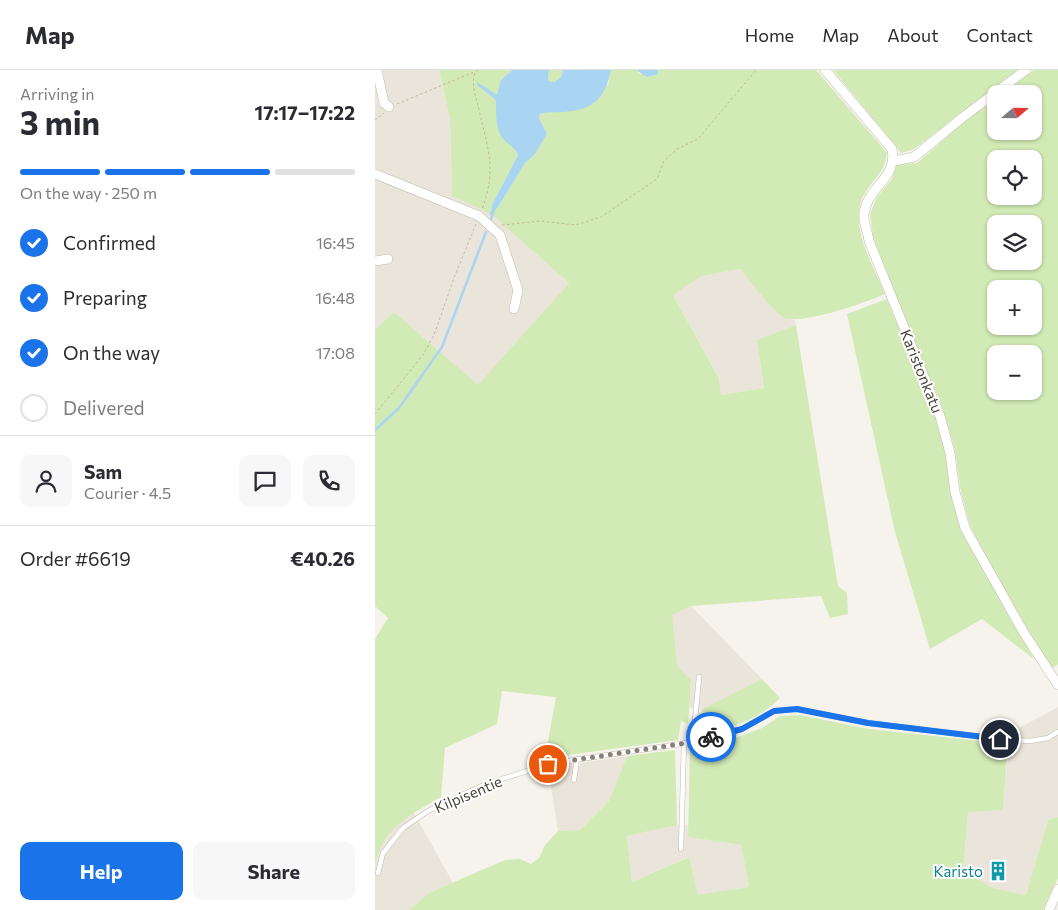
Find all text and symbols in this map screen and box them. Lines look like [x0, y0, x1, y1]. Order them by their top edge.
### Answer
text: Map [25, 20, 75, 49]
text: Home [745, 24, 794, 46]
text: Map [822, 24, 859, 46]
text: About [887, 24, 939, 46]
text: Contact [967, 24, 1033, 46]
text: Arriving in [20, 84, 94, 103]
north arrow [987, 85, 1043, 140]
map controls [987, 85, 1042, 400]
text: 17:17–17:22 [255, 101, 355, 124]
text: 3 min [20, 102, 100, 142]
button: locate [987, 150, 1042, 205]
text: On the way · 250 m [20, 183, 157, 202]
button: layers [987, 215, 1042, 270]
icon: check [20, 229, 48, 257]
text: Confirmed [63, 231, 156, 254]
text: 16:45 [316, 233, 355, 252]
button: + [987, 280, 1042, 335]
icon: check [20, 284, 48, 312]
text: Preparing [63, 286, 147, 309]
text: 16:48 [315, 288, 355, 307]
street label: Karistonkatu [897, 327, 947, 415]
icon: check [20, 339, 48, 367]
text: On the way [63, 341, 160, 364]
text: 17:08 [316, 343, 355, 362]
button: − [987, 345, 1042, 400]
text: Delivered [63, 396, 144, 419]
button: person [20, 455, 72, 507]
button: chat [239, 455, 291, 507]
button: phone [303, 455, 355, 507]
text: Sam [84, 460, 122, 483]
text: Courier · 4.5 [84, 483, 171, 502]
text: Order #6619 [20, 547, 131, 570]
text: €40.26 [290, 547, 355, 570]
courier [686, 712, 736, 762]
pin [979, 718, 1021, 760]
icon: bike [697, 723, 725, 751]
icon: home [986, 725, 1014, 753]
pin [527, 743, 569, 785]
icon: bag [534, 750, 562, 778]
street label: Kilpisentie [431, 772, 505, 816]
button: Help [20, 842, 183, 900]
button: Share [193, 842, 355, 900]
building icon: Karisto [987, 860, 1009, 882]
place label: Karisto [933, 862, 983, 880]

